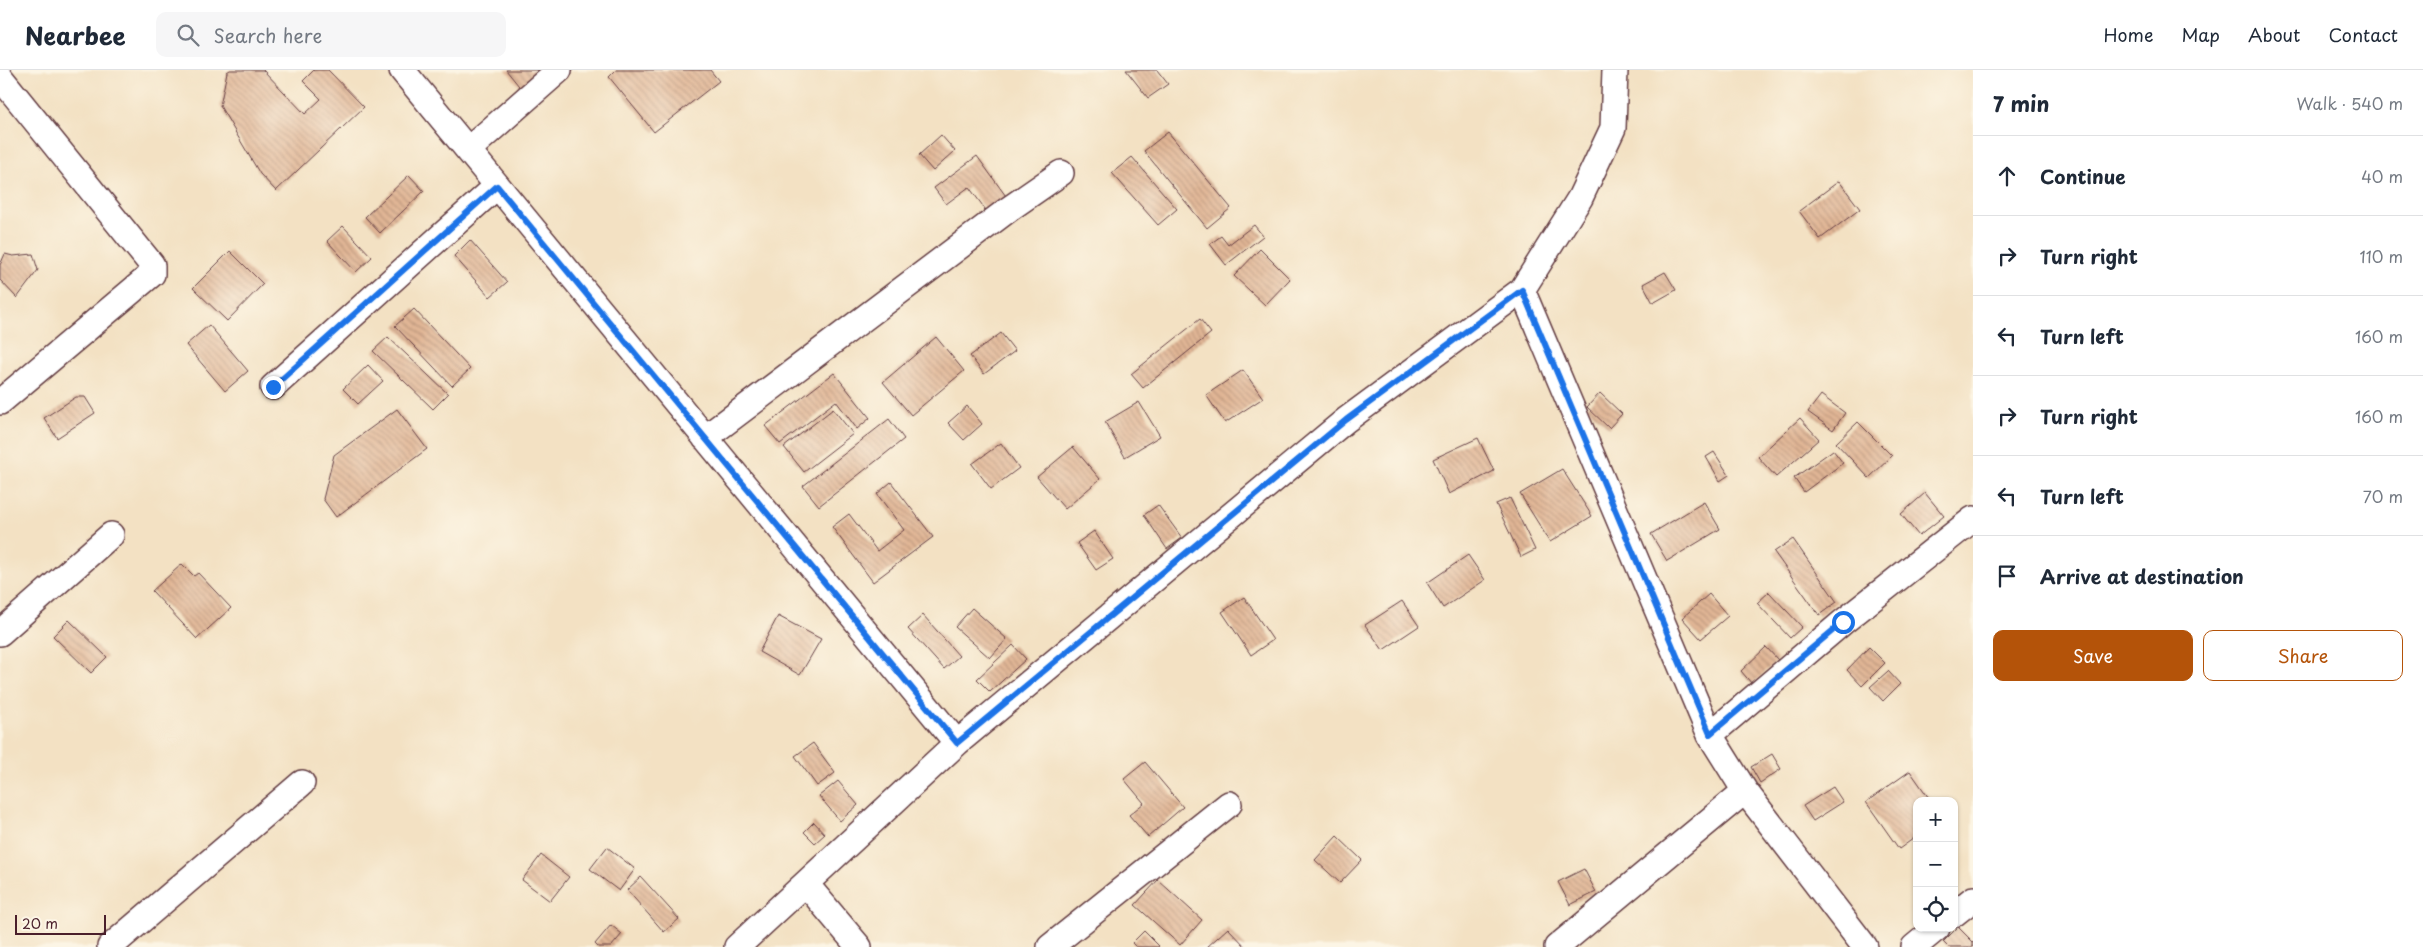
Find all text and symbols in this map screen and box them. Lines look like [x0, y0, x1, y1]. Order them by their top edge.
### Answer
search box [156, 12, 506, 57]
text: Nearbee [25, 17, 126, 53]
icon: search [174, 21, 202, 49]
text: Search here [214, 21, 322, 49]
text: Home [2103, 21, 2153, 48]
text: Map [2181, 21, 2220, 48]
text: About [2248, 21, 2300, 48]
text: Contact [2328, 21, 2398, 48]
text: 7 min [1993, 87, 2049, 119]
text: Walk · 540 m [2297, 91, 2403, 115]
icon: ahead [1993, 162, 2021, 190]
text: Continue [2040, 162, 2126, 190]
text: 40 m [2361, 164, 2403, 188]
icon: right [1993, 242, 2021, 270]
text: Turn right [2040, 242, 2138, 270]
text: 110 m [2360, 244, 2403, 268]
icon: left [1993, 322, 2021, 350]
text: Turn left [2040, 322, 2124, 350]
text: 160 m [2355, 324, 2403, 348]
route end [262, 376, 285, 399]
icon: right [1993, 402, 2021, 430]
text: Turn right [2040, 402, 2138, 430]
text: 160 m [2355, 404, 2403, 428]
icon: left [1993, 482, 2021, 510]
text: Turn left [2040, 482, 2124, 510]
text: 70 m [2363, 484, 2403, 508]
icon: arrive [1993, 562, 2021, 590]
text: Arrive at destination [2040, 562, 2244, 590]
route start [1832, 611, 1855, 634]
button: Save [1993, 630, 2193, 681]
button: Share [2203, 630, 2403, 681]
map controls [1913, 797, 1958, 932]
button: + [1913, 797, 1958, 842]
button: − [1913, 842, 1958, 887]
button: locate [1913, 887, 1958, 932]
scale bar [15, 912, 106, 935]
text: 20 m [22, 913, 58, 934]

